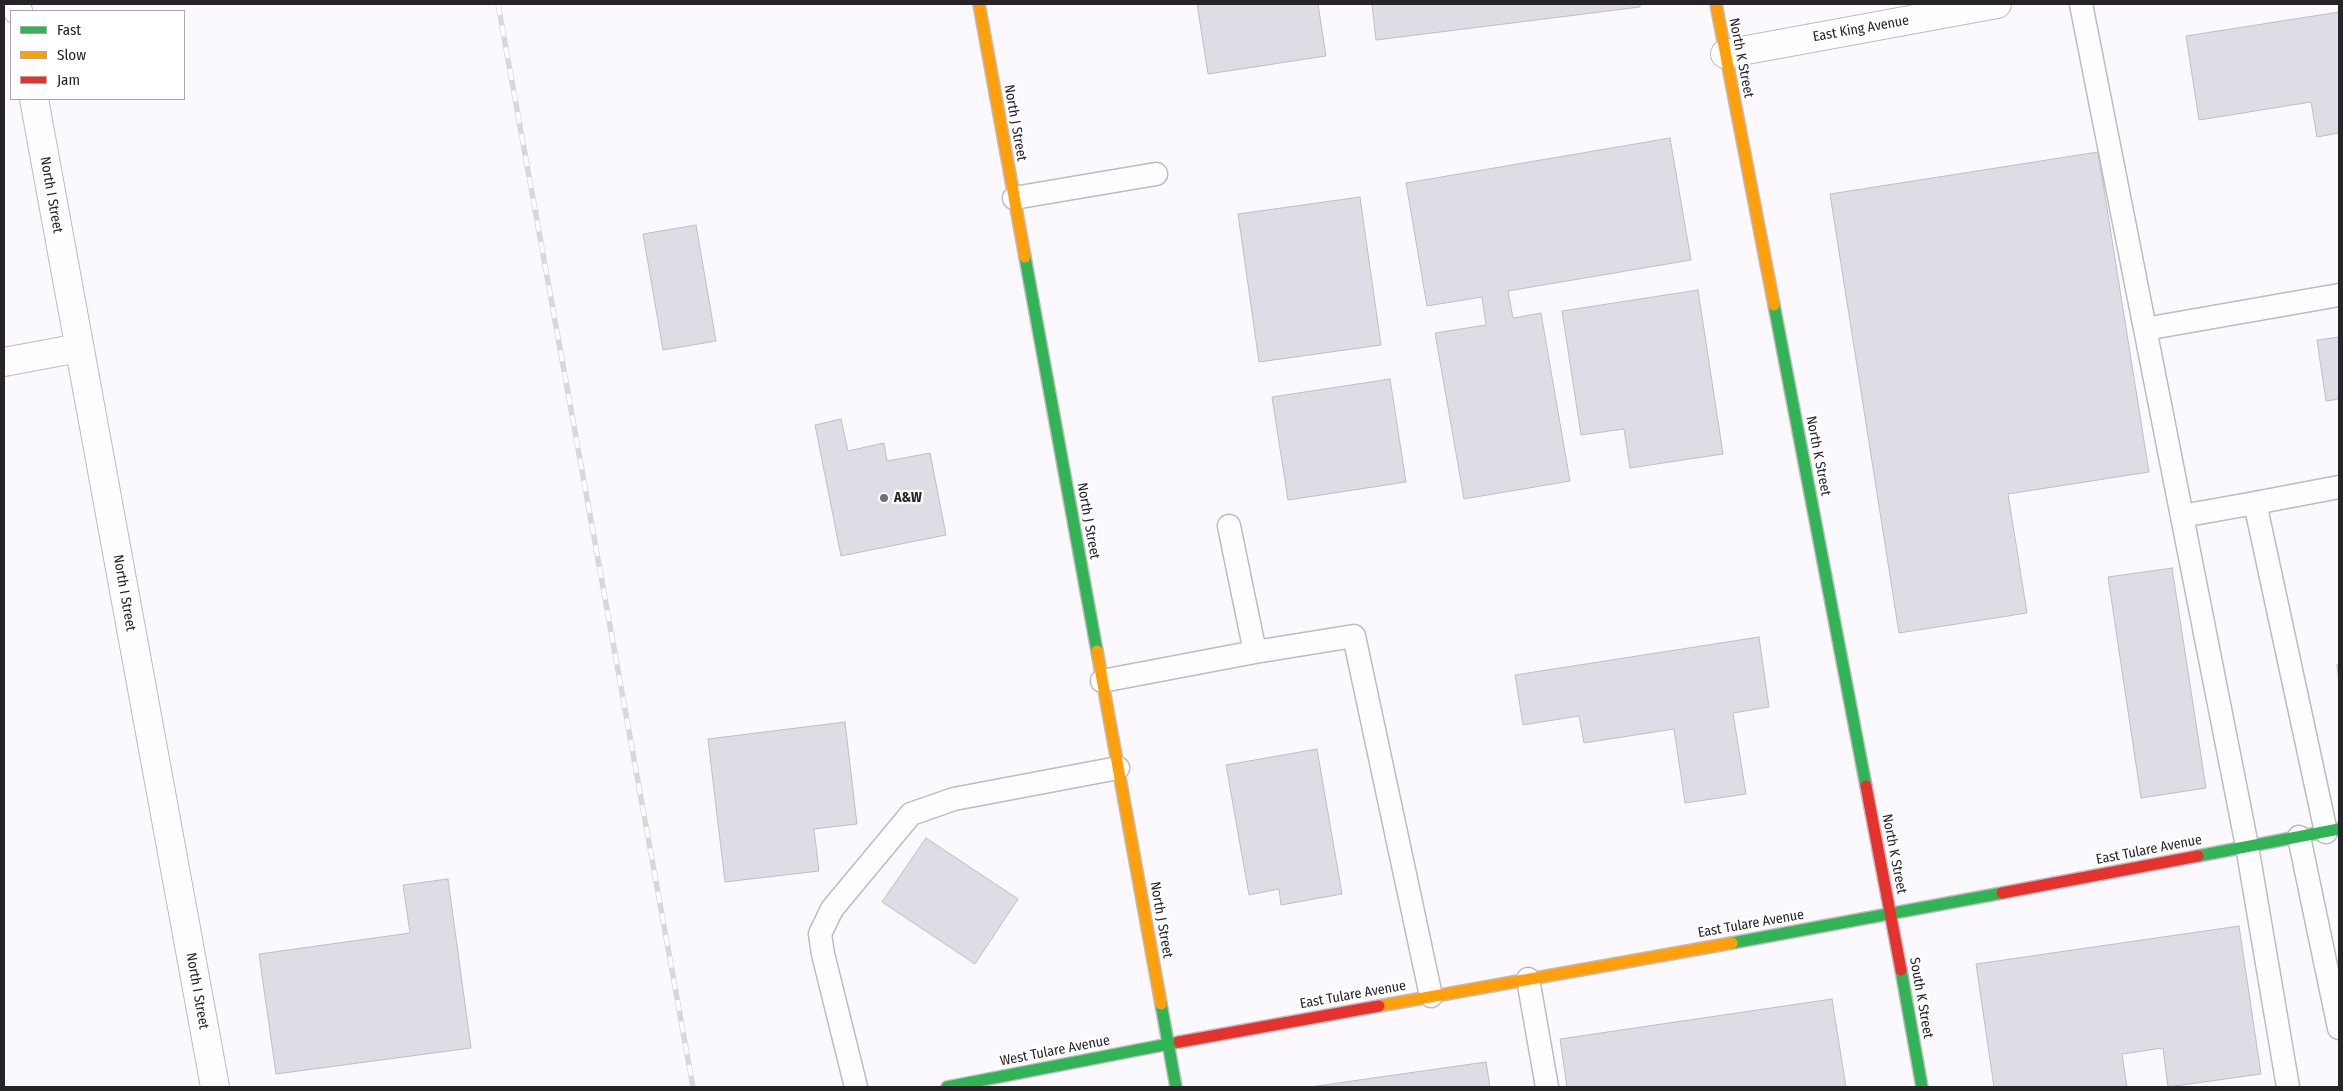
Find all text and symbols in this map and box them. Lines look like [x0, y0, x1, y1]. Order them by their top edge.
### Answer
legend [10, 10, 185, 100]
street label: East King Avenue [1812, 12, 1910, 46]
street label: North K Street [1725, 17, 1757, 99]
text: Fast [57, 21, 81, 39]
text: Slow [57, 46, 86, 64]
text: Jam [57, 71, 80, 89]
street label: North J Street [1000, 83, 1030, 163]
street label: North I Street [36, 155, 66, 235]
street label: North K Street [1802, 415, 1834, 497]
street label: North J Street [1073, 481, 1103, 561]
place label: A&W [894, 490, 922, 506]
marker: A&W [878, 492, 890, 504]
street label: North I Street [109, 553, 139, 633]
street label: North K Street [1878, 813, 1910, 895]
street label: East Tulare Avenue [2095, 831, 2203, 869]
street label: North J Street [1146, 880, 1176, 960]
street label: East Tulare Avenue [1697, 906, 1805, 942]
street label: North I Street [182, 951, 212, 1031]
street label: South K Street [1906, 956, 1936, 1040]
street label: East Tulare Avenue [1299, 977, 1407, 1013]
street label: West Tulare Avenue [999, 1032, 1111, 1070]

